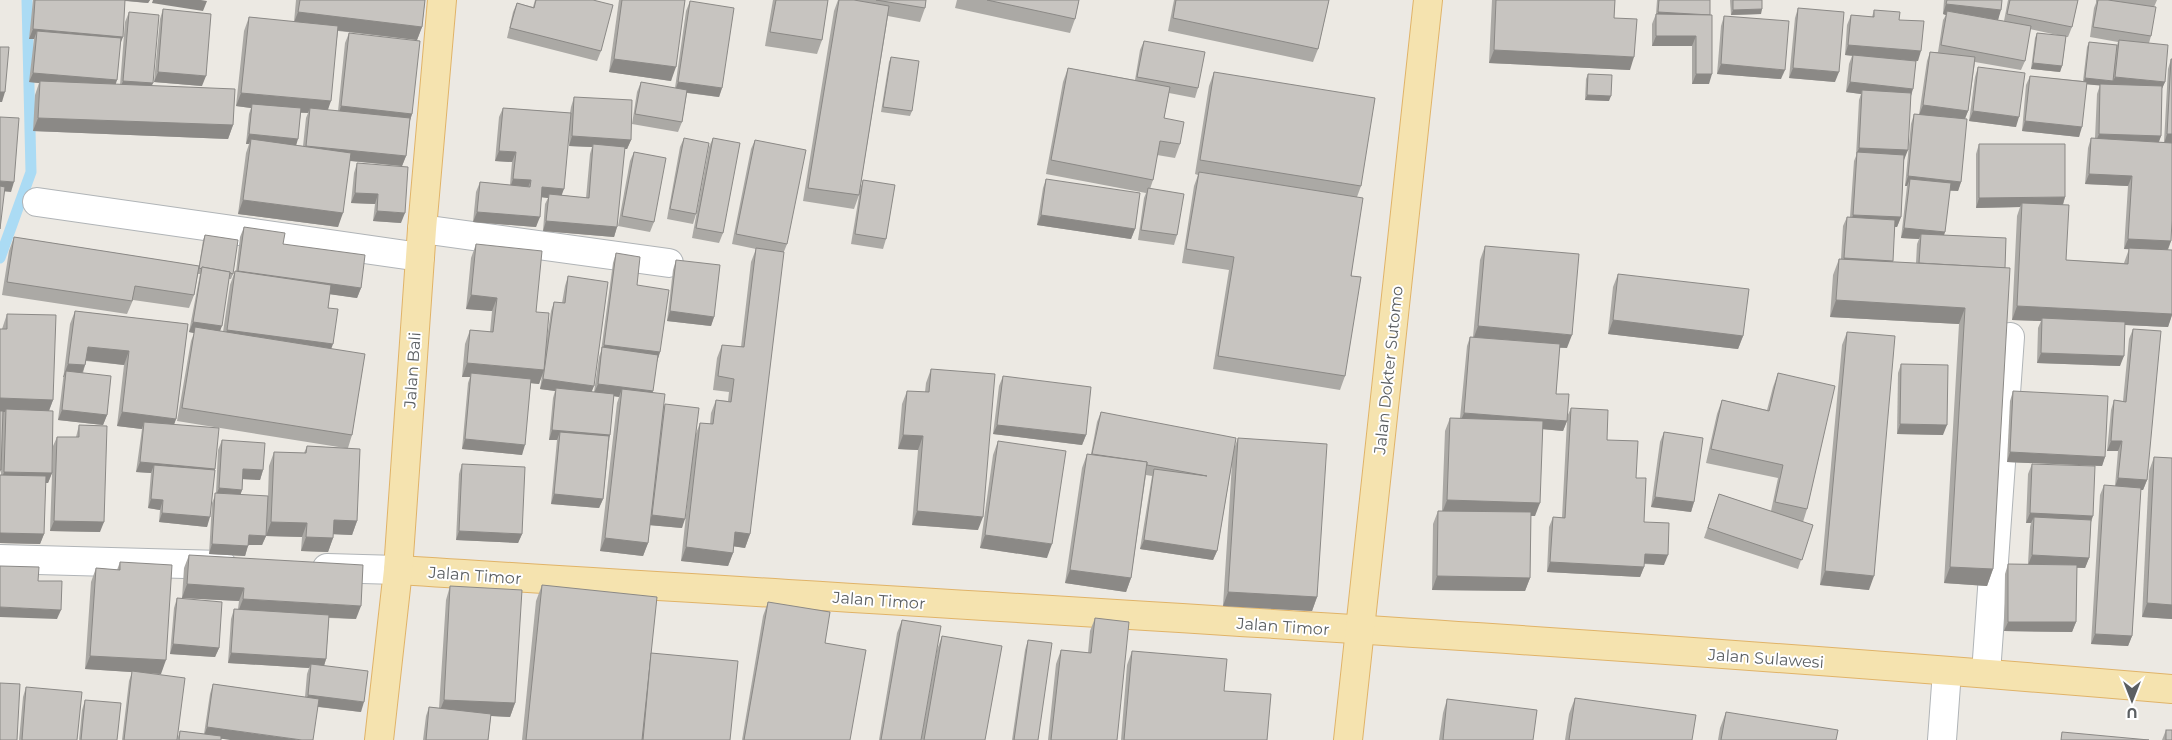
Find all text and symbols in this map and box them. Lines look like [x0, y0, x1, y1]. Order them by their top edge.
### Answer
street label: Jalan Dokter Sutomo [1370, 285, 1407, 456]
street label: Jalan Bali [400, 331, 425, 410]
street label: Jalan Timor [427, 563, 522, 588]
street label: Jalan Timor [831, 588, 926, 613]
street label: Jalan Timor [1235, 614, 1330, 639]
street label: Jalan Sulawesi [1706, 645, 1824, 672]
north arrow [2107, 675, 2157, 725]
text: U [2126, 704, 2138, 722]

